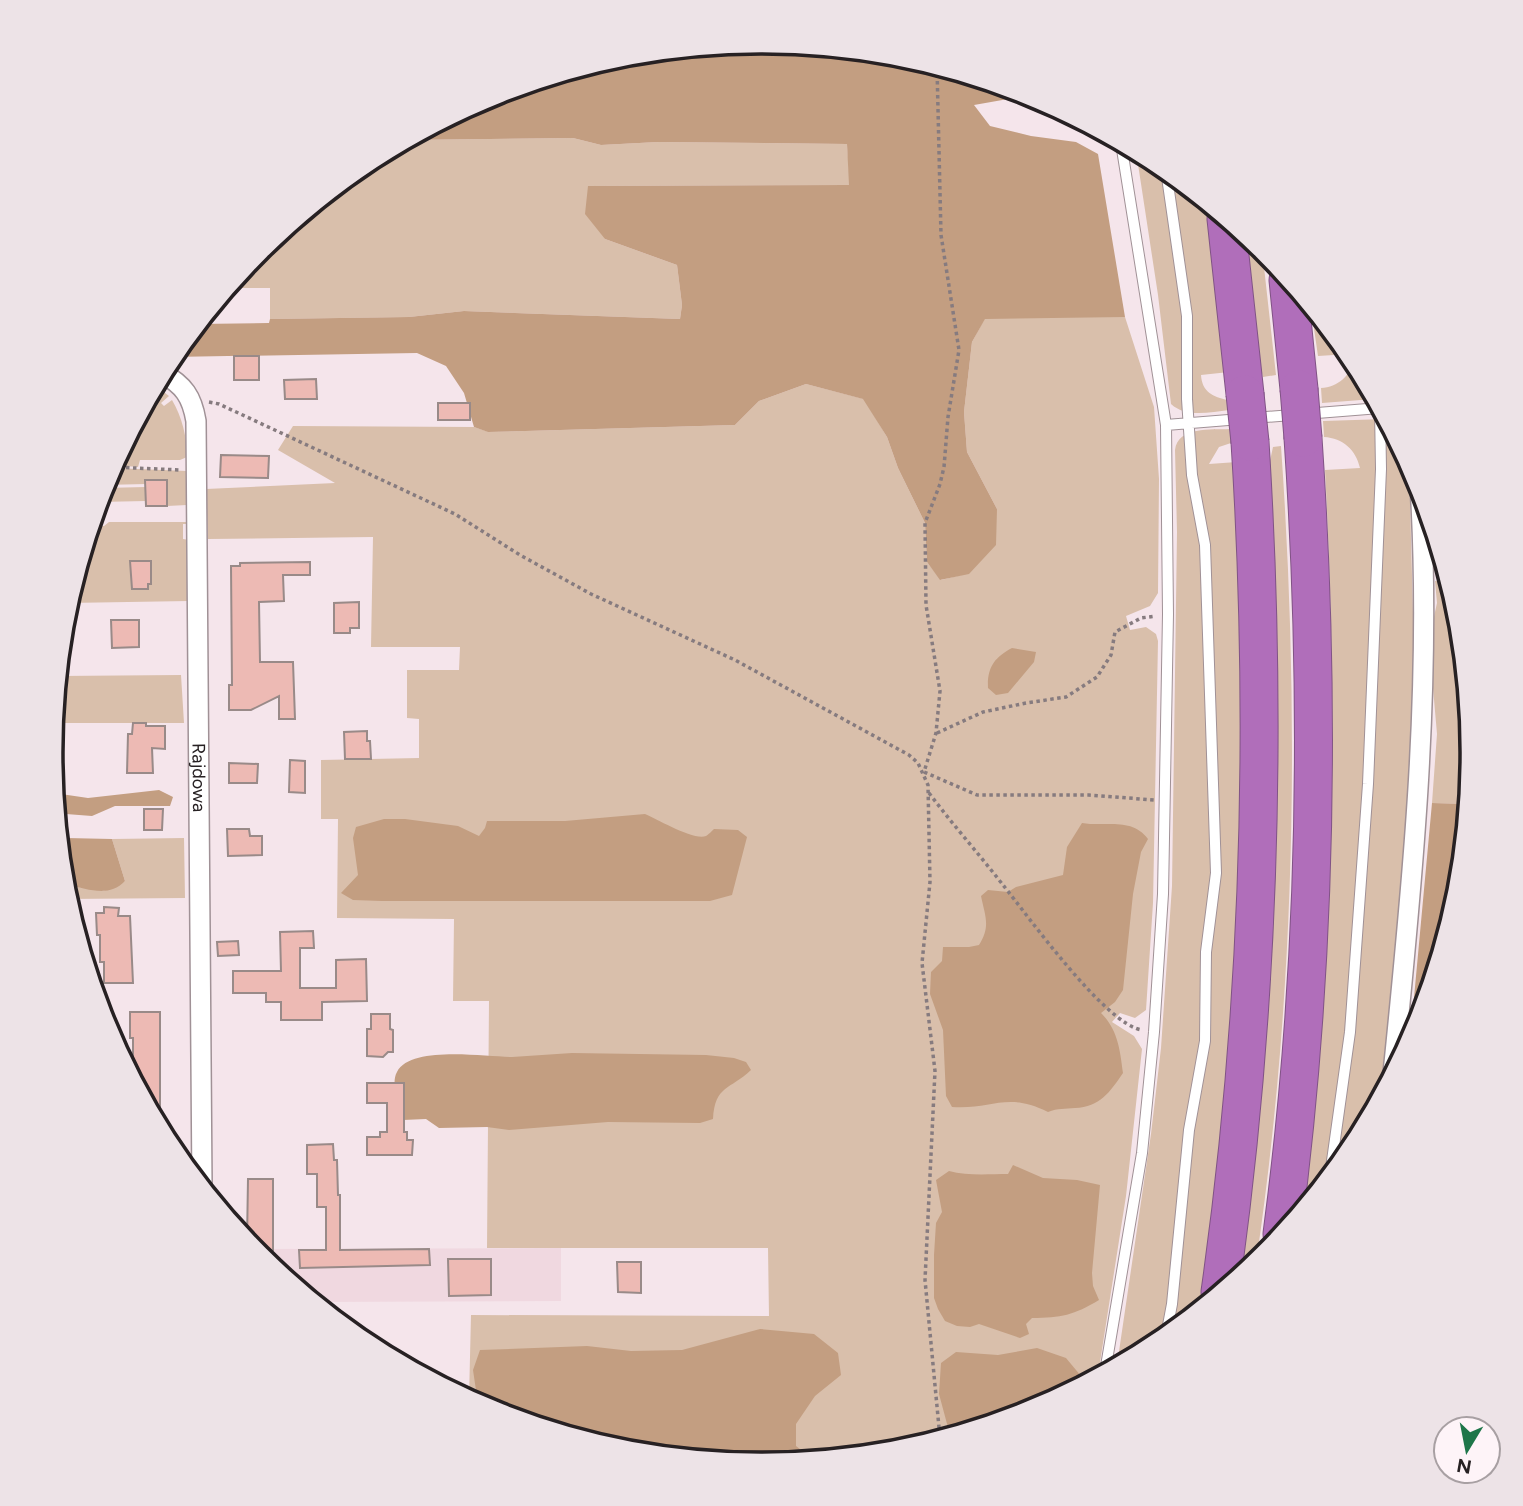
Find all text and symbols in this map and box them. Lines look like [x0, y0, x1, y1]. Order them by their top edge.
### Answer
street label: Rajdowa [188, 743, 210, 812]
north arrow [1432, 1415, 1502, 1485]
text: N [1455, 1454, 1473, 1479]

